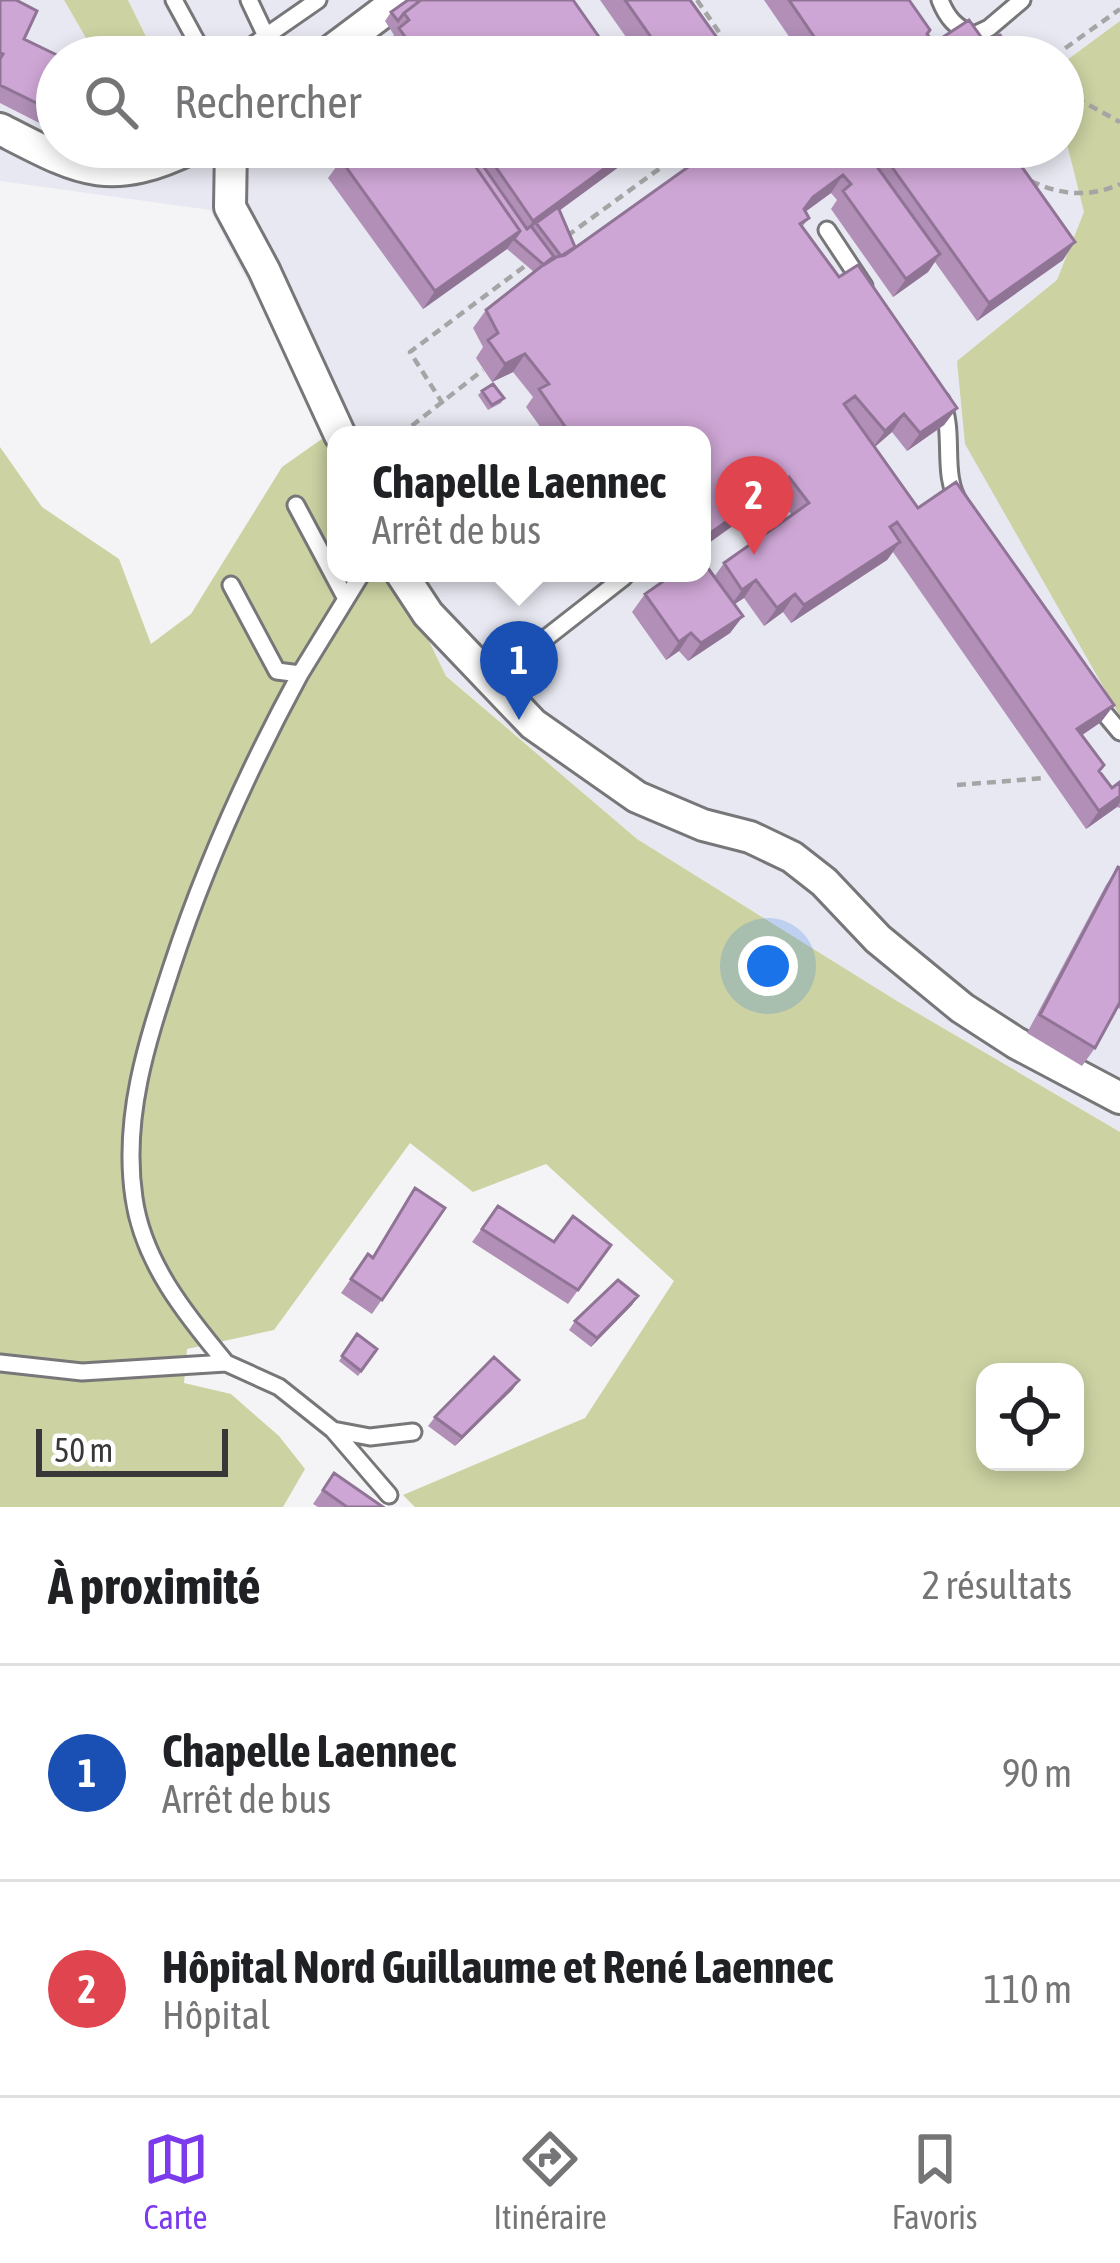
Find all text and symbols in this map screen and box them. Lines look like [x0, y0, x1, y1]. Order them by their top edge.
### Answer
search box [36, 36, 1084, 168]
icon: search [78, 69, 144, 135]
text: Rechercher [174, 76, 361, 128]
popup [327, 426, 711, 582]
text: Chapelle Laennec [372, 456, 666, 508]
pin: 2 [715, 456, 793, 555]
text: Arrêt de bus [372, 508, 541, 552]
pin: 1 [480, 621, 558, 720]
your location [738, 936, 798, 996]
map controls [976, 1363, 1084, 1471]
button: locate [976, 1363, 1084, 1471]
scale bar [36, 1423, 228, 1476]
text: 50 m [54, 1431, 113, 1469]
text: À proximité [48, 1556, 261, 1615]
text: 2 résultats [922, 1563, 1072, 1607]
text: Chapelle Laennec [162, 1725, 456, 1777]
text: 1 [78, 1751, 96, 1795]
text: 90 m [1002, 1751, 1072, 1795]
text: Arrêt de bus [162, 1777, 331, 1821]
text: Hôpital Nord Guillaume et René Laennec [162, 1941, 833, 1993]
text: 2 [78, 1967, 96, 2011]
text: 110 m [984, 1967, 1072, 2011]
text: Hôpital [162, 1993, 270, 2037]
tab: Carte [143, 2126, 209, 2236]
tab: Itinéraire [494, 2126, 607, 2236]
tab: Favoris [892, 2126, 977, 2236]

